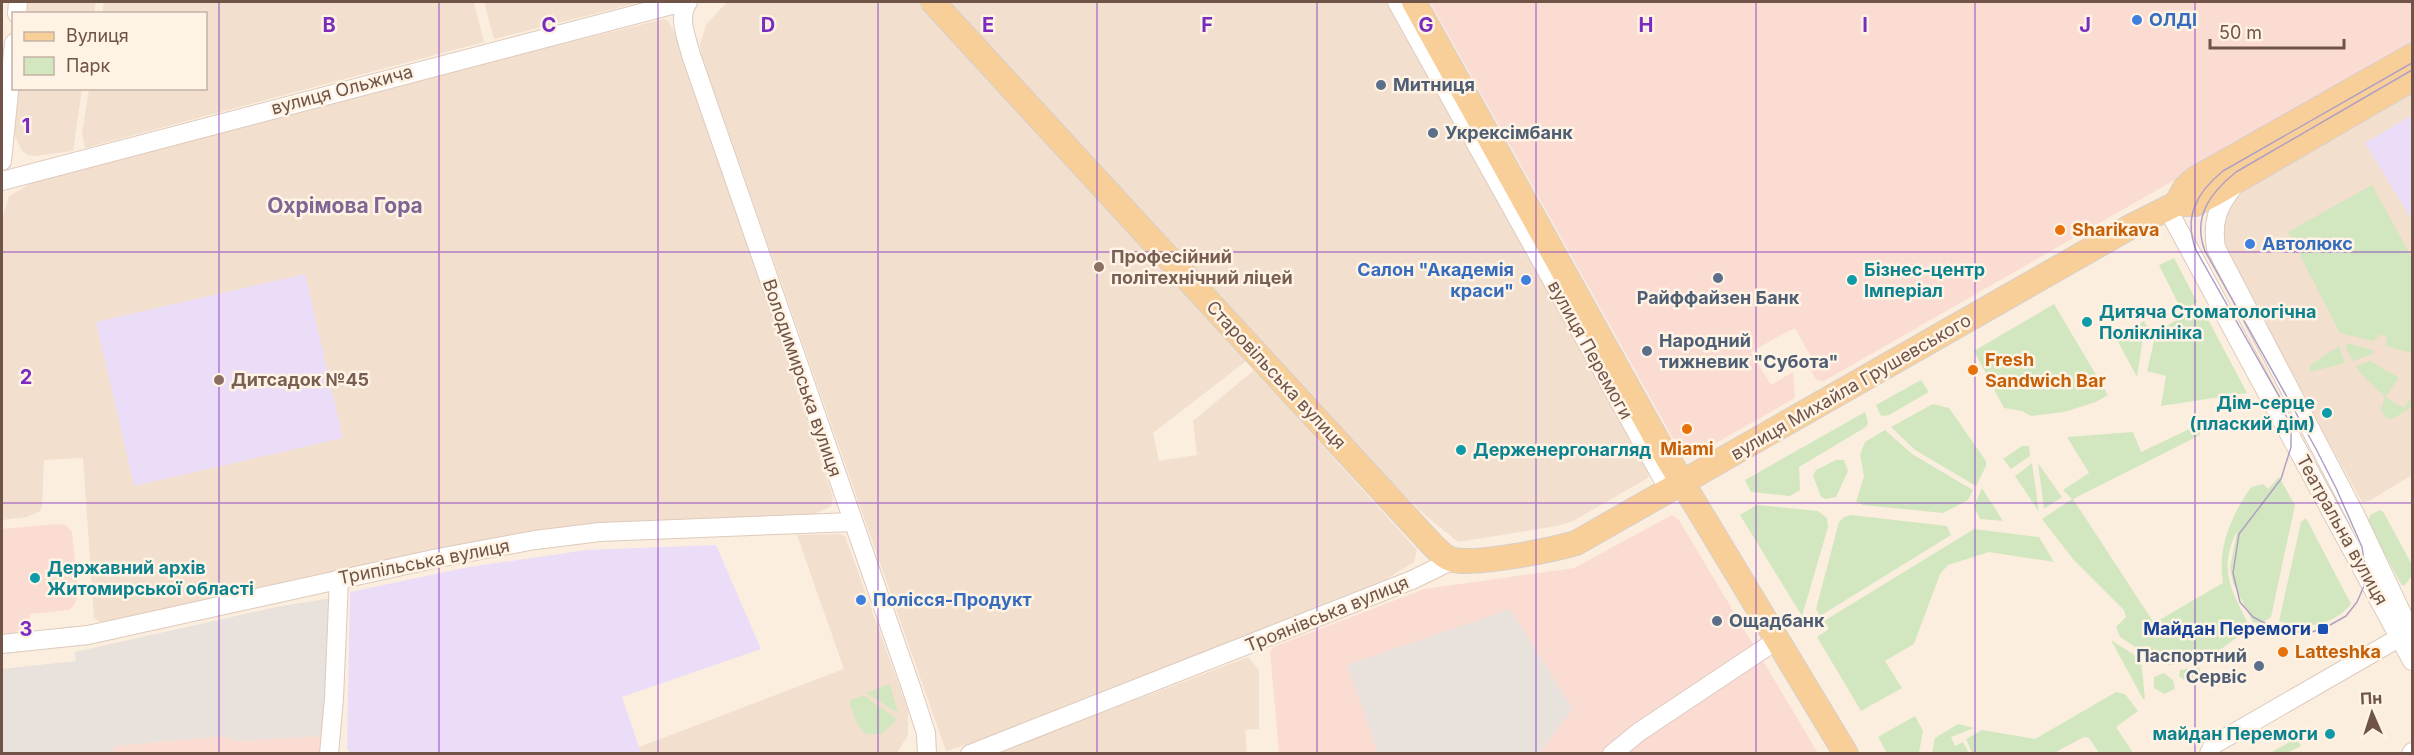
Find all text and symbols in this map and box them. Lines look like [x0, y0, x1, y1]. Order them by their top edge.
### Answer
place label: ОЛДІ [2149, 9, 2197, 30]
legend [12, 12, 207, 90]
scale bar [2210, 12, 2344, 50]
text: B [322, 13, 336, 37]
text: C [542, 13, 556, 37]
text: D [761, 13, 775, 37]
text: E [982, 13, 994, 37]
text: F [1201, 13, 1213, 37]
text: G [1418, 13, 1434, 37]
text: H [1639, 13, 1653, 37]
text: I [1862, 13, 1868, 37]
text: J [2079, 13, 2091, 37]
marker: ОЛДІ [2130, 13, 2144, 27]
text: 50 m [2219, 22, 2262, 43]
text: Вулиця [66, 25, 129, 46]
text: Парк [66, 55, 111, 76]
street label: вулиця Ольжича [269, 61, 415, 119]
place label: Митниця [1393, 74, 1475, 95]
marker: Митниця [1374, 78, 1388, 92]
text: 1 [22, 114, 30, 138]
place label: Укрексімбанк [1445, 122, 1573, 143]
marker: Укрексімбанк [1426, 126, 1440, 140]
district label: Охрімова Гора [267, 193, 423, 218]
place label: Sharikava [2072, 219, 2159, 240]
marker: Sharikava [2053, 223, 2067, 237]
place label: Автолюкс [2262, 233, 2353, 254]
marker: Автолюкс [2243, 237, 2257, 251]
place label: Професійний політехнічний ліцей [1111, 246, 1293, 288]
place label: Салон "Академія краси" [1357, 259, 1514, 301]
place label: Бізнес-центр Імперіал [1864, 259, 1985, 301]
marker: Професійний політехнічний ліцей [1092, 260, 1106, 274]
marker: Райффайзен Банк [1711, 271, 1725, 285]
marker: Салон "Академія краси" [1519, 273, 1533, 287]
marker: Бізнес-центр Імперіал [1845, 273, 1859, 287]
street label: Володимирська вулиця [759, 276, 846, 479]
street label: вулиця Перемоги [1544, 277, 1637, 423]
place label: Райффайзен Банк [1637, 287, 1800, 308]
street label: Старовільська вулиця [1202, 296, 1350, 453]
place label: Дитяча Стоматологічна Поліклініка [2099, 301, 2316, 343]
street label: вулиця Михайла Грушевського [1727, 309, 1975, 464]
marker: Дитяча Стоматологічна Поліклініка [2080, 315, 2094, 329]
place label: Народний тижневик "Субота" [1659, 330, 1839, 372]
marker: Народний тижневик "Субота" [1640, 344, 1654, 358]
place label: Fresh Sandwich Bar [1985, 349, 2106, 391]
marker: Fresh Sandwich Bar [1966, 363, 1980, 377]
text: 2 [20, 365, 32, 389]
place label: Дитсадок №45 [231, 369, 369, 390]
marker: Дитсадок №45 [212, 373, 226, 387]
place label: Дім-серце (плаский дім) [2189, 392, 2315, 434]
marker: Дім-серце (плаский дім) [2320, 406, 2334, 420]
marker: Miami [1680, 422, 1694, 436]
place label: Miami [1660, 438, 1714, 459]
place label: Держенергонагляд [1473, 439, 1651, 460]
marker: Держенергонагляд [1454, 443, 1468, 457]
street label: Театральна вулиця [2292, 451, 2392, 608]
street label: Трипільська вулиця [336, 535, 511, 588]
place label: Державний архів Житомирської області [47, 557, 254, 599]
marker: Державний архів Житомирської області [28, 571, 42, 585]
street label: Троянівська вулиця [1242, 571, 1411, 656]
place label: Полісся-Продукт [873, 589, 1032, 610]
marker: Полісся-Продукт [854, 593, 868, 607]
place label: Ощадбанк [1729, 610, 1825, 631]
marker: Ощадбанк [1710, 614, 1724, 628]
text: 3 [20, 617, 32, 641]
place label: Майдан Перемоги [2143, 618, 2311, 639]
marker: Майдан Перемоги [2316, 622, 2330, 636]
place label: Latteshka [2295, 641, 2381, 662]
place label: Паспортний Сервіс [2136, 645, 2247, 687]
marker: Latteshka [2276, 645, 2290, 659]
marker: Паспортний Сервіс [2252, 659, 2266, 673]
north arrow [2342, 683, 2402, 743]
text: Пн [2360, 687, 2383, 709]
place label: майдан Перемоги [2152, 723, 2318, 744]
marker: майдан Перемоги [2323, 727, 2337, 741]

